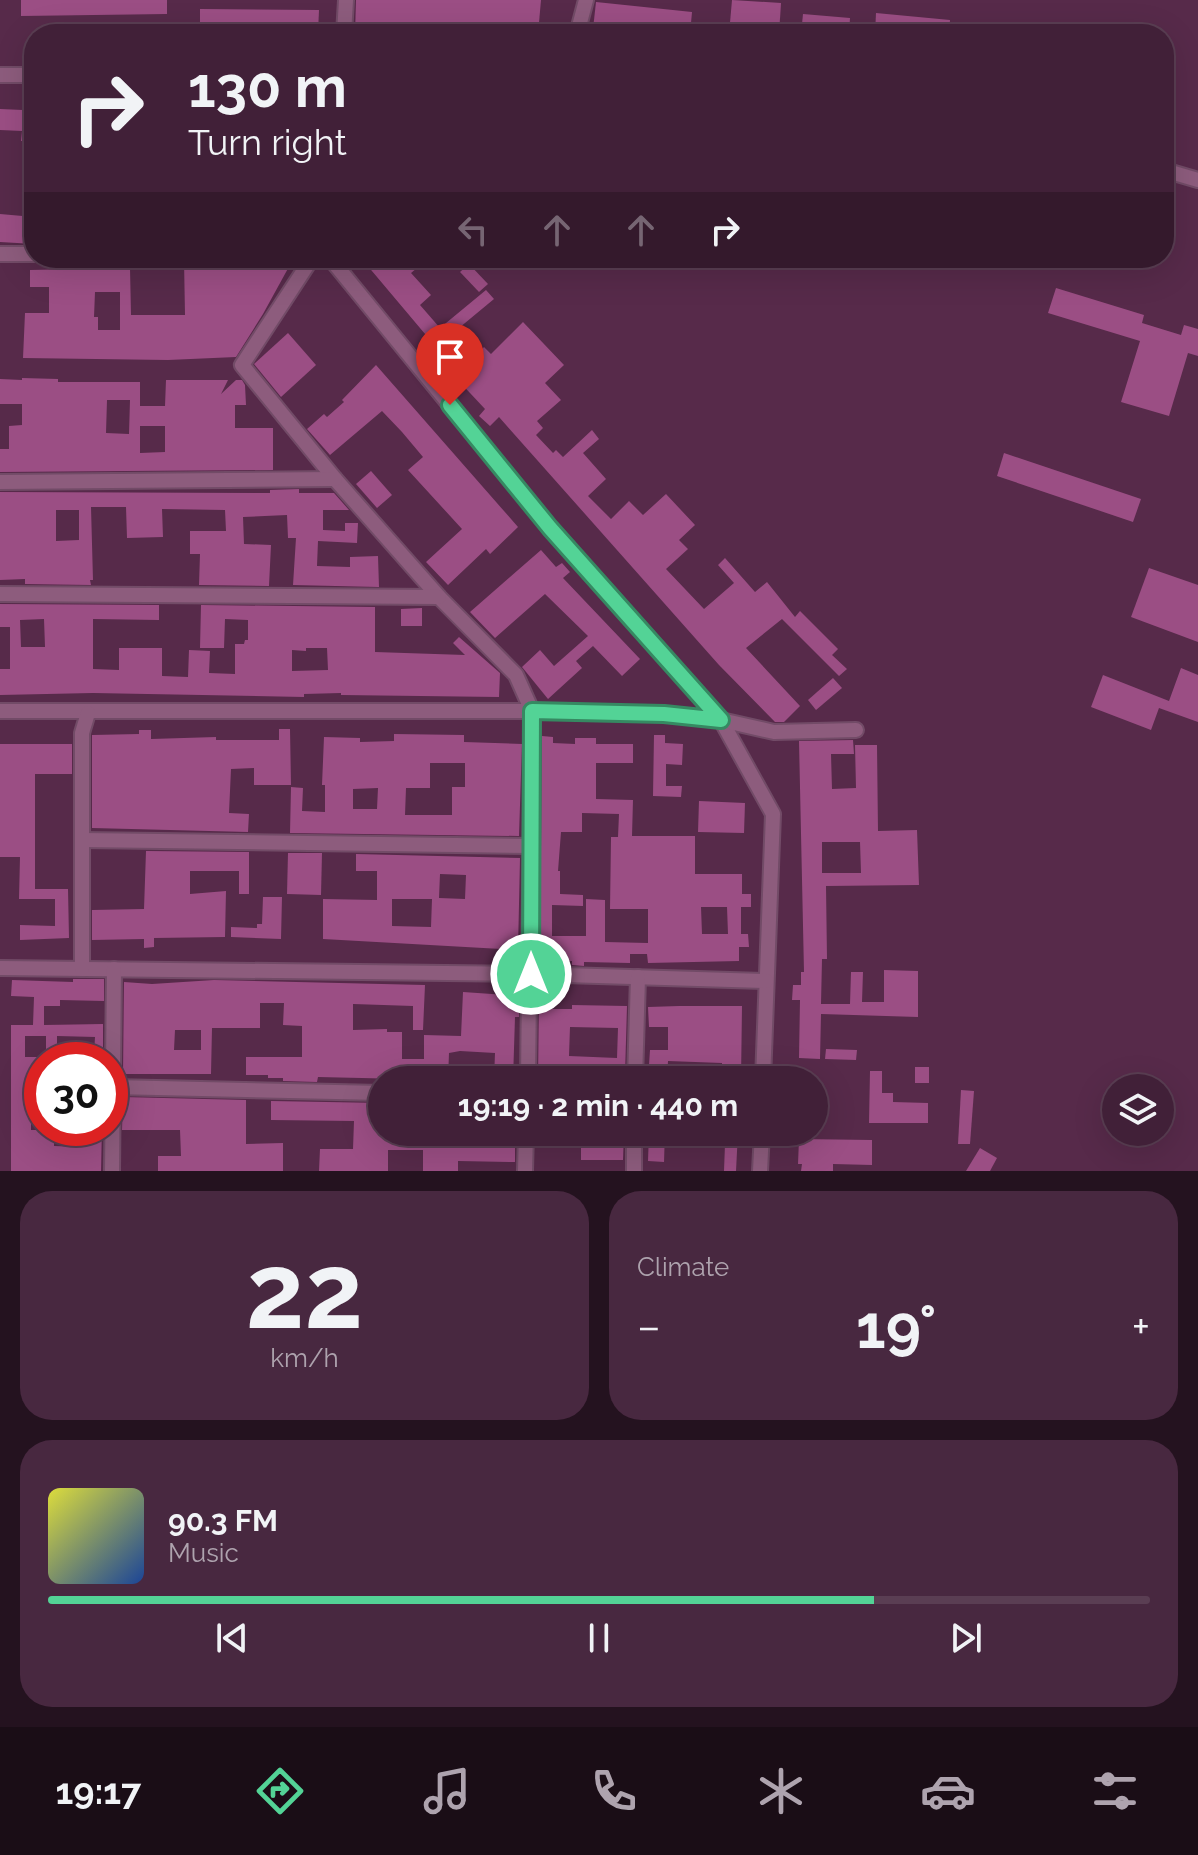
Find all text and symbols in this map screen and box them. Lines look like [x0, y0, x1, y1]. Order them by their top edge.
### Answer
text: 130 m [188, 54, 347, 120]
icon: right [56, 56, 160, 160]
text: Turn right [188, 121, 347, 163]
icon: left [451, 208, 495, 252]
icon: ahead [535, 208, 579, 252]
icon: ahead [619, 208, 663, 252]
icon: right [703, 208, 747, 252]
pin [416, 323, 484, 405]
icon: arrive [428, 335, 472, 379]
position arrow [489, 932, 573, 1016]
speed limit sign: 30 [24, 1042, 128, 1146]
map controls [1102, 1074, 1174, 1146]
button: layers [1102, 1074, 1174, 1146]
text: 19:19 · 2 min · 440 m [458, 1088, 738, 1123]
text: 22 [246, 1230, 363, 1352]
text: Climate [637, 1252, 729, 1282]
text: 19° [856, 1292, 936, 1362]
text: − [637, 1301, 661, 1352]
text: + [1132, 1301, 1150, 1352]
text: km/h [270, 1343, 339, 1373]
text: 90.3 FM [168, 1503, 278, 1538]
text: Music [168, 1538, 239, 1568]
icon: previous [210, 1616, 254, 1660]
icon: pause [577, 1616, 621, 1660]
icon: next [944, 1616, 988, 1660]
icon: directions [252, 1763, 308, 1819]
icon: music [419, 1763, 475, 1819]
icon: phone [586, 1763, 642, 1819]
icon: climate [753, 1763, 809, 1819]
icon: car [920, 1763, 976, 1819]
icon: filters [1087, 1763, 1143, 1819]
text: 19:17 [55, 1770, 141, 1812]

